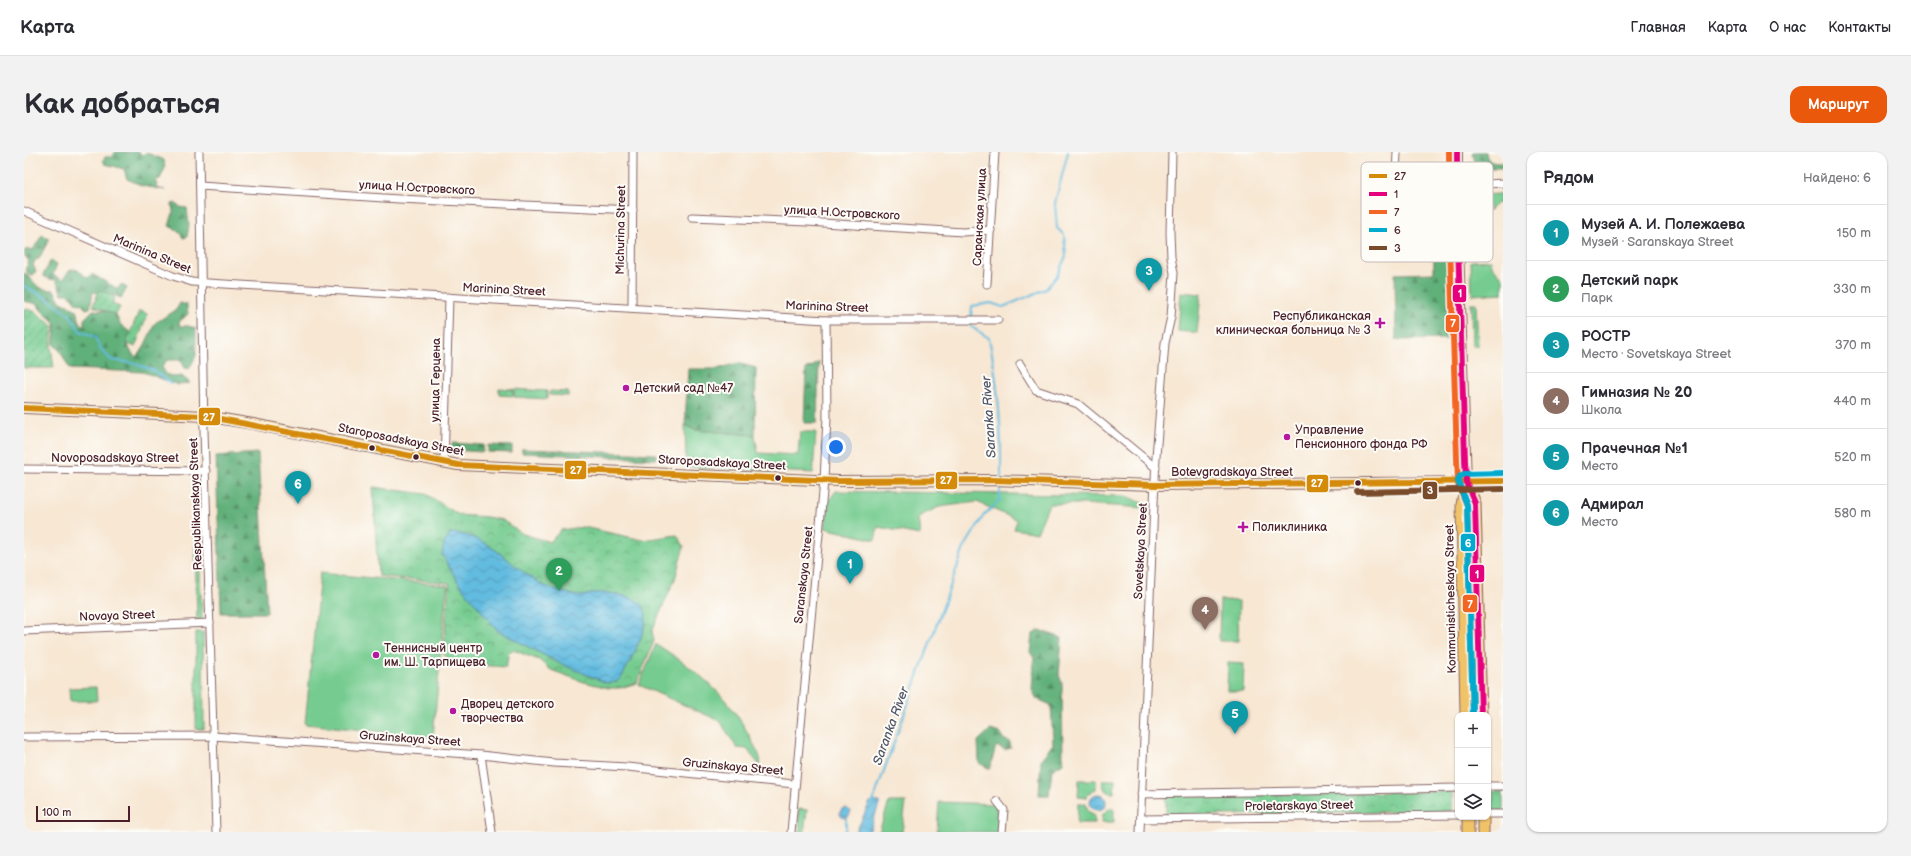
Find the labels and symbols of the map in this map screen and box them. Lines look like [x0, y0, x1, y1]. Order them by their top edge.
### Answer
legend [1361, 162, 1493, 262]
street label: Саранская улица [970, 168, 990, 266]
text: 27 [1394, 170, 1406, 183]
street label: улица Н.Островского [359, 177, 475, 199]
street label: Michurina Street [613, 185, 629, 275]
text: 1 [1394, 188, 1398, 201]
street label: улица Н.Островского [784, 202, 900, 224]
text: 7 [1394, 206, 1400, 219]
text: 6 [1394, 224, 1401, 237]
street label: Marinina Street [111, 231, 194, 277]
text: 3 [1394, 242, 1401, 255]
pin: 3 [1136, 258, 1162, 291]
street label: Marinina Street [462, 280, 546, 300]
line badge: 1 [1452, 284, 1467, 303]
text: 1 [1458, 287, 1462, 300]
street label: Marinina Street [785, 298, 869, 316]
place label: Республиканская клиническая больница № 3 [1216, 309, 1371, 338]
line badge: 7 [1445, 314, 1460, 333]
marker: Республиканская клиническая больница № 3 [1374, 317, 1386, 329]
text: 7 [1450, 317, 1456, 330]
street label: улица Герцена [428, 338, 444, 422]
water label: Saranka River [978, 374, 1000, 459]
place label: Детский сад №47 [634, 381, 733, 396]
marker: Детский сад №47 [621, 383, 631, 393]
line badge: 27 [198, 407, 221, 426]
text: 27 [203, 411, 215, 424]
street label: Staroposadskaya Street [337, 420, 466, 460]
place label: Управление Пенсионного фонда РФ [1295, 423, 1428, 452]
marker: Управление Пенсионного фонда РФ [1282, 432, 1292, 442]
street label: Respublikanskaya Street [186, 437, 206, 571]
your location [826, 437, 846, 457]
unlabelled marker [367, 443, 377, 453]
street label: Novoposadskaya Street [51, 451, 179, 466]
unlabelled marker [411, 452, 421, 462]
street label: Staroposadskaya Street [658, 452, 787, 474]
line badge: 27 [564, 460, 587, 480]
text: 27 [570, 464, 582, 477]
street label: Botevgradskaya Street [1171, 465, 1293, 480]
pin: 6 [285, 471, 311, 504]
line badge: 27 [935, 471, 958, 490]
unlabelled marker [773, 473, 783, 483]
text: 27 [940, 474, 952, 487]
line badge: 27 [1306, 474, 1329, 493]
text: 27 [1311, 477, 1323, 490]
unlabelled marker [1353, 478, 1363, 488]
line badge: 3 [1422, 481, 1438, 500]
text: 3 [1427, 484, 1434, 497]
street label: Sovetskaya Street [1131, 502, 1151, 600]
place label: Поликлиника [1252, 520, 1327, 535]
marker: Поликлиника [1237, 521, 1249, 533]
street label: Kommunisticheskaya Street [1442, 524, 1460, 674]
street label: Saranskaya Street [791, 525, 817, 624]
line badge: 6 [1460, 533, 1476, 552]
text: 6 [1465, 537, 1472, 550]
pin: 1 [837, 551, 863, 584]
pin: 2 [546, 558, 572, 591]
line badge: 1 [1469, 564, 1485, 583]
text: 1 [1475, 568, 1479, 581]
line badge: 7 [1462, 594, 1478, 613]
pin: 4 [1192, 597, 1218, 630]
text: 7 [1467, 598, 1473, 611]
street label: Novaya Street [79, 607, 156, 625]
place label: Теннисный центр им. Ш. Тарпищева [384, 641, 486, 670]
marker: Теннисный центр им. Ш. Тарпищева [371, 650, 381, 660]
water label: Saranka River [869, 683, 913, 767]
place label: Дворец детского творчества [461, 697, 554, 726]
pin: 5 [1222, 701, 1248, 734]
marker: Дворец детского творчества [448, 706, 458, 716]
street label: Gruzinskaya Street [359, 728, 461, 750]
street label: Gruzinskaya Street [682, 755, 785, 779]
street label: Proletarskaya Street [1244, 798, 1354, 814]
scale bar [36, 804, 130, 823]

